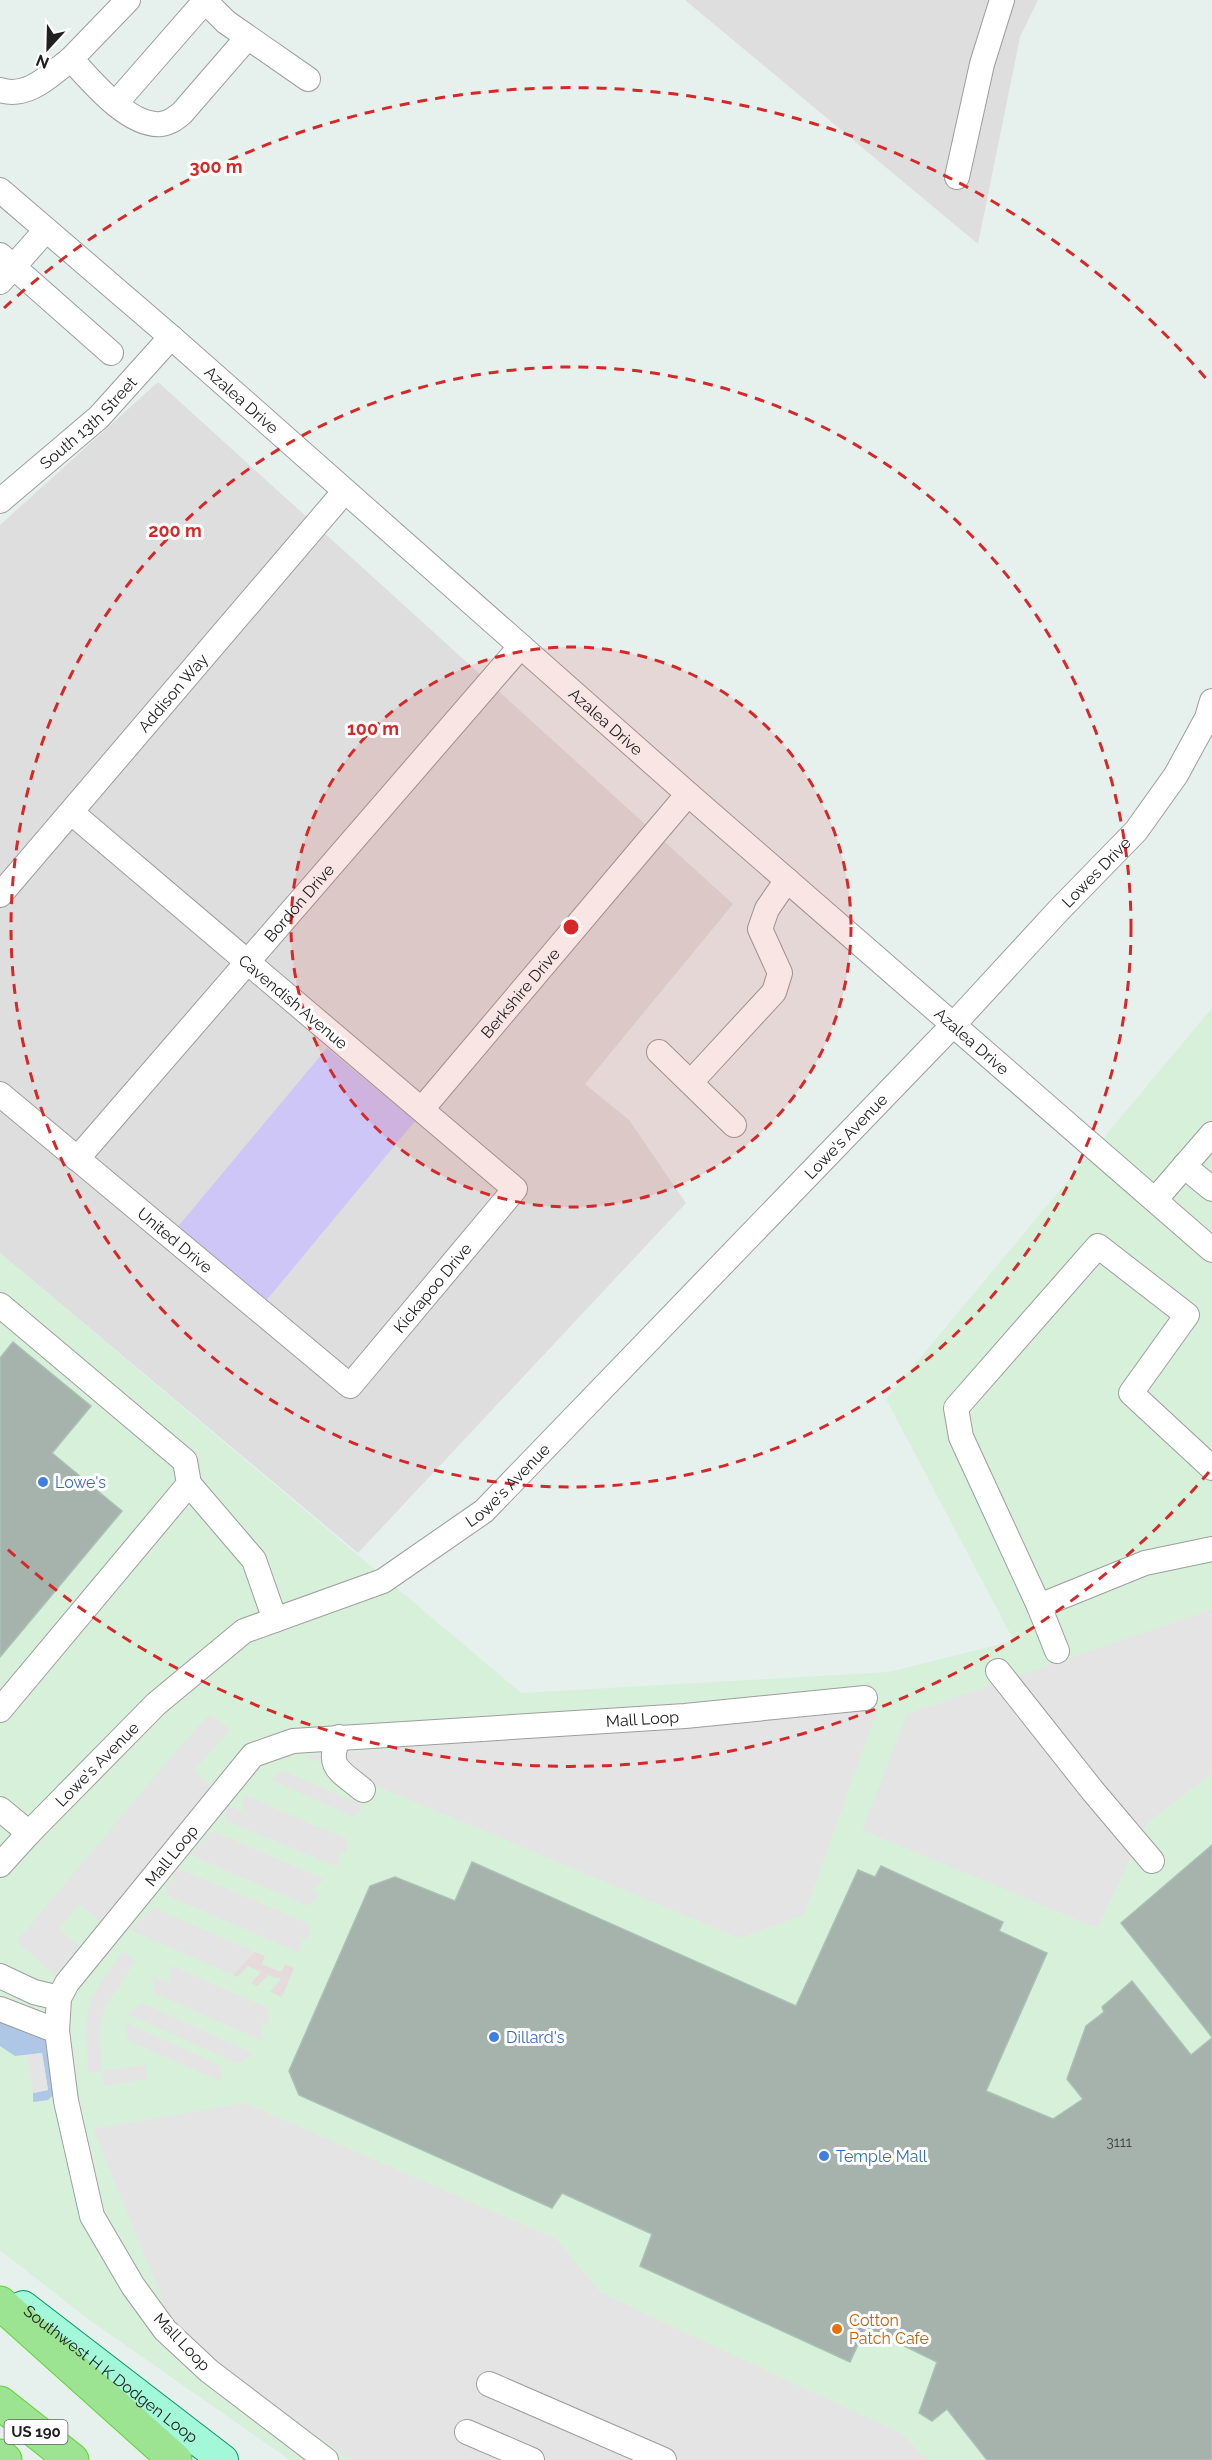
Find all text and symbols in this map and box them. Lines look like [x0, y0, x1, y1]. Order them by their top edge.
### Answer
north arrow [18, 18, 78, 78]
text: N [33, 50, 52, 73]
text: 300 m [189, 156, 243, 177]
street label: Azalea Drive [201, 362, 283, 437]
street label: South 13th Street [36, 372, 141, 473]
text: 200 m [148, 520, 202, 541]
street label: Addison Way [134, 649, 212, 736]
street label: Azalea Drive [565, 684, 647, 759]
text: 100 m [347, 718, 399, 739]
street label: Lowes Drive [1058, 833, 1134, 911]
street label: Bordon Drive [260, 860, 338, 945]
centre of rings [561, 917, 581, 937]
street label: Berkshire Drive [477, 944, 563, 1042]
street label: Cavendish Avenue [235, 951, 351, 1053]
street label: Azalea Drive [931, 1004, 1013, 1079]
street label: Lowe's Avenue [800, 1090, 891, 1183]
street label: United Drive [134, 1203, 216, 1277]
street label: Kickapoo Drive [389, 1239, 475, 1336]
street label: Lowe's Avenue [462, 1439, 554, 1531]
place label: Lowe's [55, 1473, 106, 1492]
marker: Lowe's [36, 1475, 50, 1489]
street label: Mall Loop [605, 1707, 680, 1731]
street label: Lowe's Avenue [51, 1718, 143, 1810]
street label: Mall Loop [141, 1821, 202, 1890]
place label: Dillard's [506, 2028, 565, 2047]
marker: Dillard's [487, 2030, 501, 2044]
house number: 3111 [1106, 2134, 1132, 2150]
place label: Temple Mall [836, 2147, 928, 2166]
marker: Temple Mall [817, 2149, 831, 2163]
street label: Southwest H K Dodgen Loop [20, 2301, 202, 2447]
street label: Mall Loop [150, 2309, 214, 2375]
place label: Cotton Patch Cafe [849, 2311, 929, 2348]
marker: Cotton Patch Cafe [830, 2322, 844, 2336]
road number: US 190 [4, 2420, 68, 2444]

